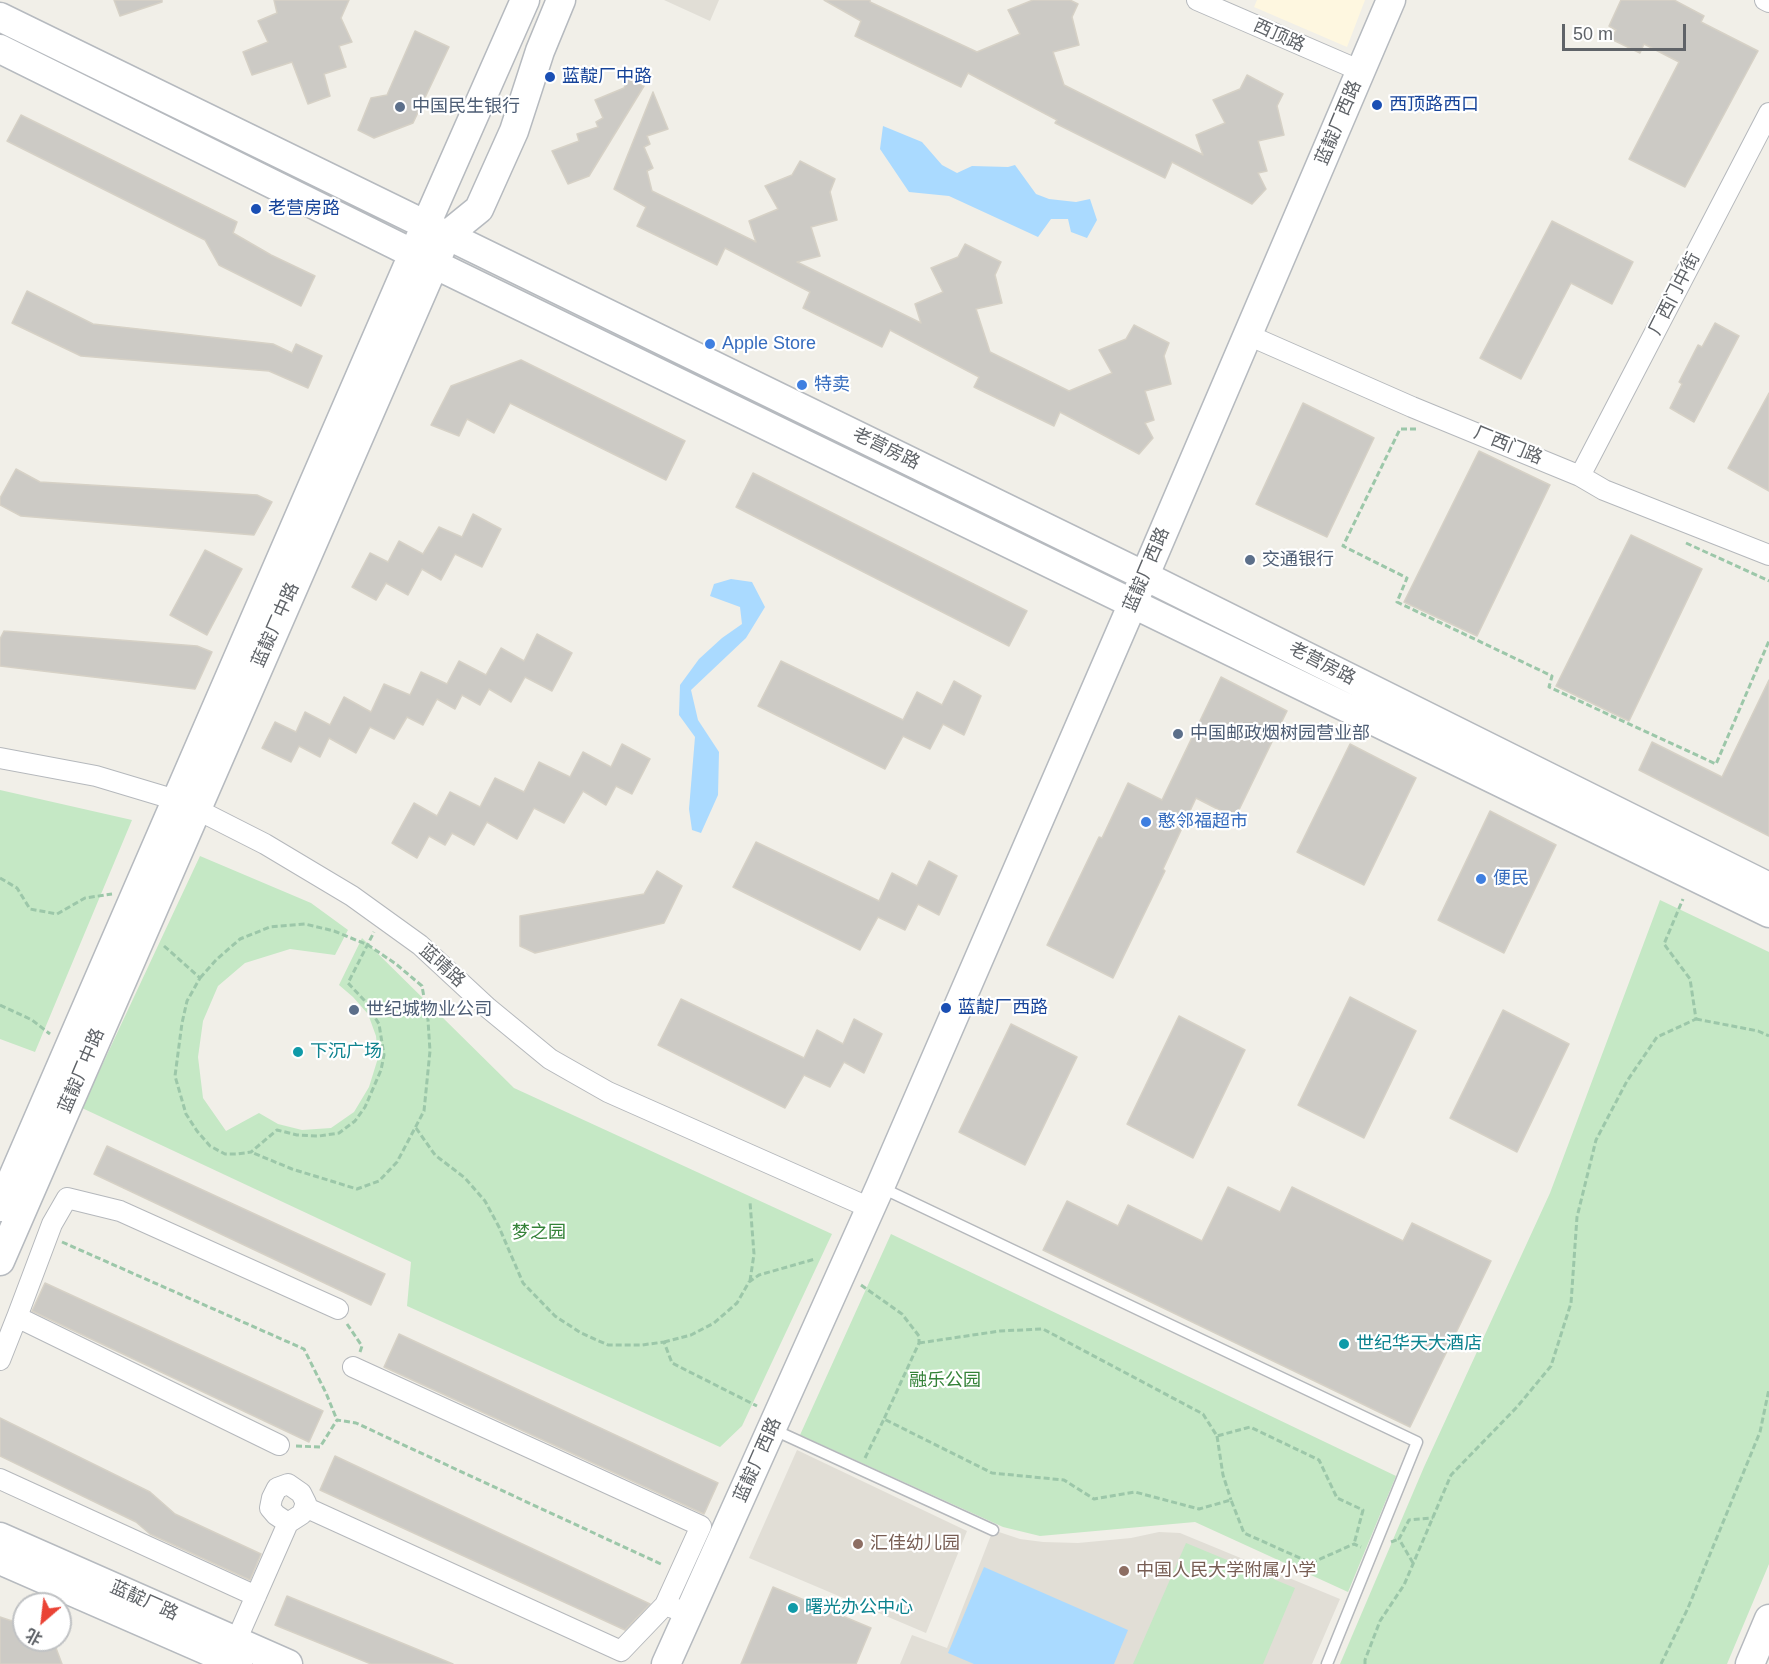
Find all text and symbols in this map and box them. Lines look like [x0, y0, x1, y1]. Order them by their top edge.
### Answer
scale bar [1565, 12, 1690, 50]
street label: 西顶路 [1250, 15, 1308, 57]
text: 50 m [1573, 24, 1613, 44]
place label: 蓝靛厂中路 [562, 66, 652, 88]
marker: 蓝靛厂中路 [543, 70, 557, 84]
street label: 蓝靛厂西路 [1311, 77, 1367, 169]
place label: 西顶路西口 [1389, 94, 1479, 116]
place label: 中国民生银行 [412, 96, 520, 118]
marker: 西顶路西口 [1370, 98, 1384, 112]
marker: 中国民生银行 [393, 100, 407, 114]
place label: 老营房路 [268, 198, 340, 220]
marker: 老营房路 [249, 202, 263, 216]
street label: 厂西门中街 [1645, 249, 1705, 339]
place label: Apple Store [722, 333, 816, 355]
marker: Apple Store [703, 337, 717, 351]
place label: 特卖 [814, 374, 850, 396]
marker: 特卖 [795, 378, 809, 392]
street label: 厂西门路 [1471, 423, 1545, 469]
street label: 老营房路 [849, 424, 923, 474]
street label: 蓝靛厂西路 [1119, 524, 1175, 616]
place label: 交通银行 [1262, 549, 1334, 571]
marker: 交通银行 [1243, 553, 1257, 567]
street label: 蓝靛厂中路 [248, 579, 304, 671]
street label: 老营房路 [1285, 638, 1359, 690]
place label: 中国邮政烟树园营业部 [1190, 723, 1370, 745]
marker: 中国邮政烟树园营业部 [1171, 727, 1185, 741]
place label: 憨邻福超市 [1158, 811, 1248, 833]
marker: 憨邻福超市 [1139, 815, 1153, 829]
place label: 便民 [1493, 868, 1529, 890]
marker: 便民 [1474, 872, 1488, 886]
street label: 蓝晴路 [415, 940, 469, 992]
place label: 蓝靛厂西路 [958, 997, 1048, 1019]
place label: 世纪城物业公司 [366, 999, 492, 1021]
marker: 蓝靛厂西路 [939, 1001, 953, 1015]
marker: 世纪城物业公司 [347, 1003, 361, 1017]
street label: 蓝靛厂中路 [54, 1025, 110, 1117]
place label: 下沉广场 [310, 1041, 382, 1063]
marker: 下沉广场 [291, 1045, 305, 1059]
park label: 梦之园 [512, 1222, 566, 1244]
place label: 世纪华天大酒店 [1356, 1333, 1482, 1355]
marker: 世纪华天大酒店 [1337, 1337, 1351, 1351]
park label: 融乐公园 [909, 1370, 981, 1392]
street label: 蓝靛厂西路 [730, 1414, 786, 1506]
place label: 汇佳幼儿园 [870, 1533, 960, 1555]
marker: 汇佳幼儿园 [851, 1537, 865, 1551]
place label: 中国人民大学附属小学 [1136, 1560, 1316, 1582]
marker: 中国人民大学附属小学 [1117, 1564, 1131, 1578]
street label: 蓝靛厂路 [107, 1576, 181, 1626]
north arrow [12, 1592, 72, 1652]
place label: 曙光办公中心 [805, 1597, 913, 1619]
marker: 曙光办公中心 [786, 1601, 800, 1615]
text: 北 [23, 1625, 45, 1648]

